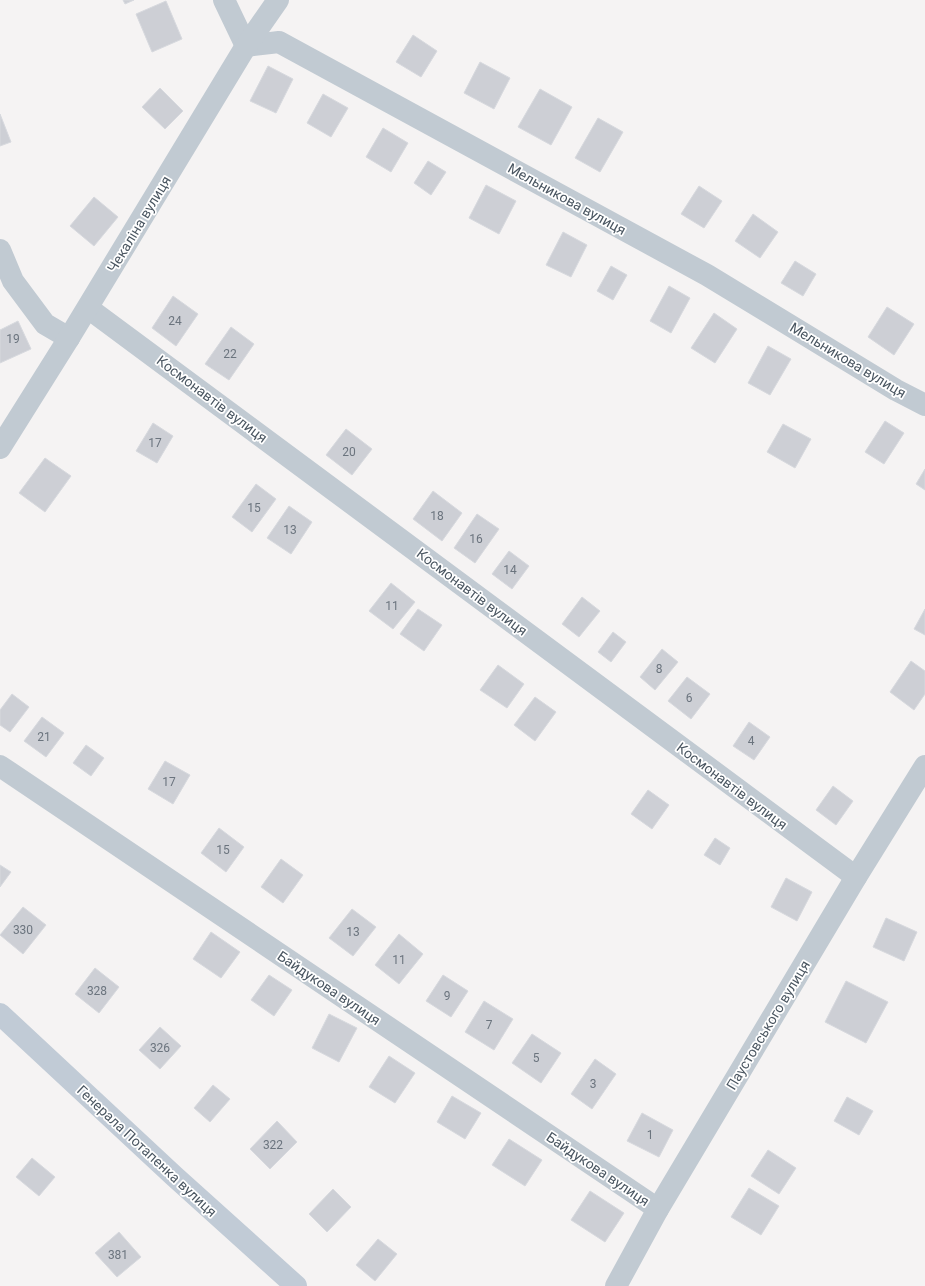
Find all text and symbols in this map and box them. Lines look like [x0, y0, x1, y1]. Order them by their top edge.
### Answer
street label: Мельникова вулиця [505, 160, 629, 238]
street label: Чекаліна вулиця [104, 173, 174, 275]
house number: 24 [168, 314, 182, 328]
street label: Мельникова вулиця [787, 319, 909, 401]
house number: 19 [6, 332, 20, 346]
house number: 22 [223, 347, 237, 361]
street label: Космонавтів вулиця [154, 352, 270, 446]
house number: 17 [148, 436, 162, 450]
house number: 20 [342, 445, 356, 459]
house number: 15 [247, 501, 261, 515]
house number: 18 [430, 509, 444, 523]
house number: 13 [283, 523, 297, 537]
house number: 16 [469, 532, 483, 546]
street label: Космонавтів вулиця [414, 545, 530, 639]
house number: 14 [503, 563, 517, 577]
house number: 11 [385, 599, 399, 613]
house number: 8 [656, 662, 663, 676]
house number: 6 [686, 691, 693, 705]
house number: 21 [37, 730, 51, 744]
house number: 4 [748, 734, 755, 748]
street label: Космонавтів вулиця [674, 739, 790, 833]
house number: 17 [162, 775, 176, 789]
house number: 15 [216, 843, 230, 857]
house number: 330 [13, 923, 33, 937]
house number: 13 [346, 925, 360, 939]
street label: Байдукова вулиця [275, 948, 383, 1028]
house number: 11 [392, 953, 406, 967]
street label: Паустовського вулиця [723, 958, 813, 1092]
house number: 328 [87, 984, 107, 998]
house number: 9 [444, 989, 450, 1003]
house number: 7 [486, 1018, 493, 1032]
house number: 326 [150, 1041, 170, 1055]
house number: 5 [533, 1051, 540, 1065]
house number: 3 [590, 1077, 596, 1091]
street label: Генерала Потапенка вулиця [74, 1082, 220, 1220]
house number: 1 [647, 1128, 653, 1142]
street label: Байдукова вулиця [544, 1129, 652, 1209]
house number: 322 [263, 1138, 283, 1152]
house number: 381 [108, 1248, 128, 1262]

